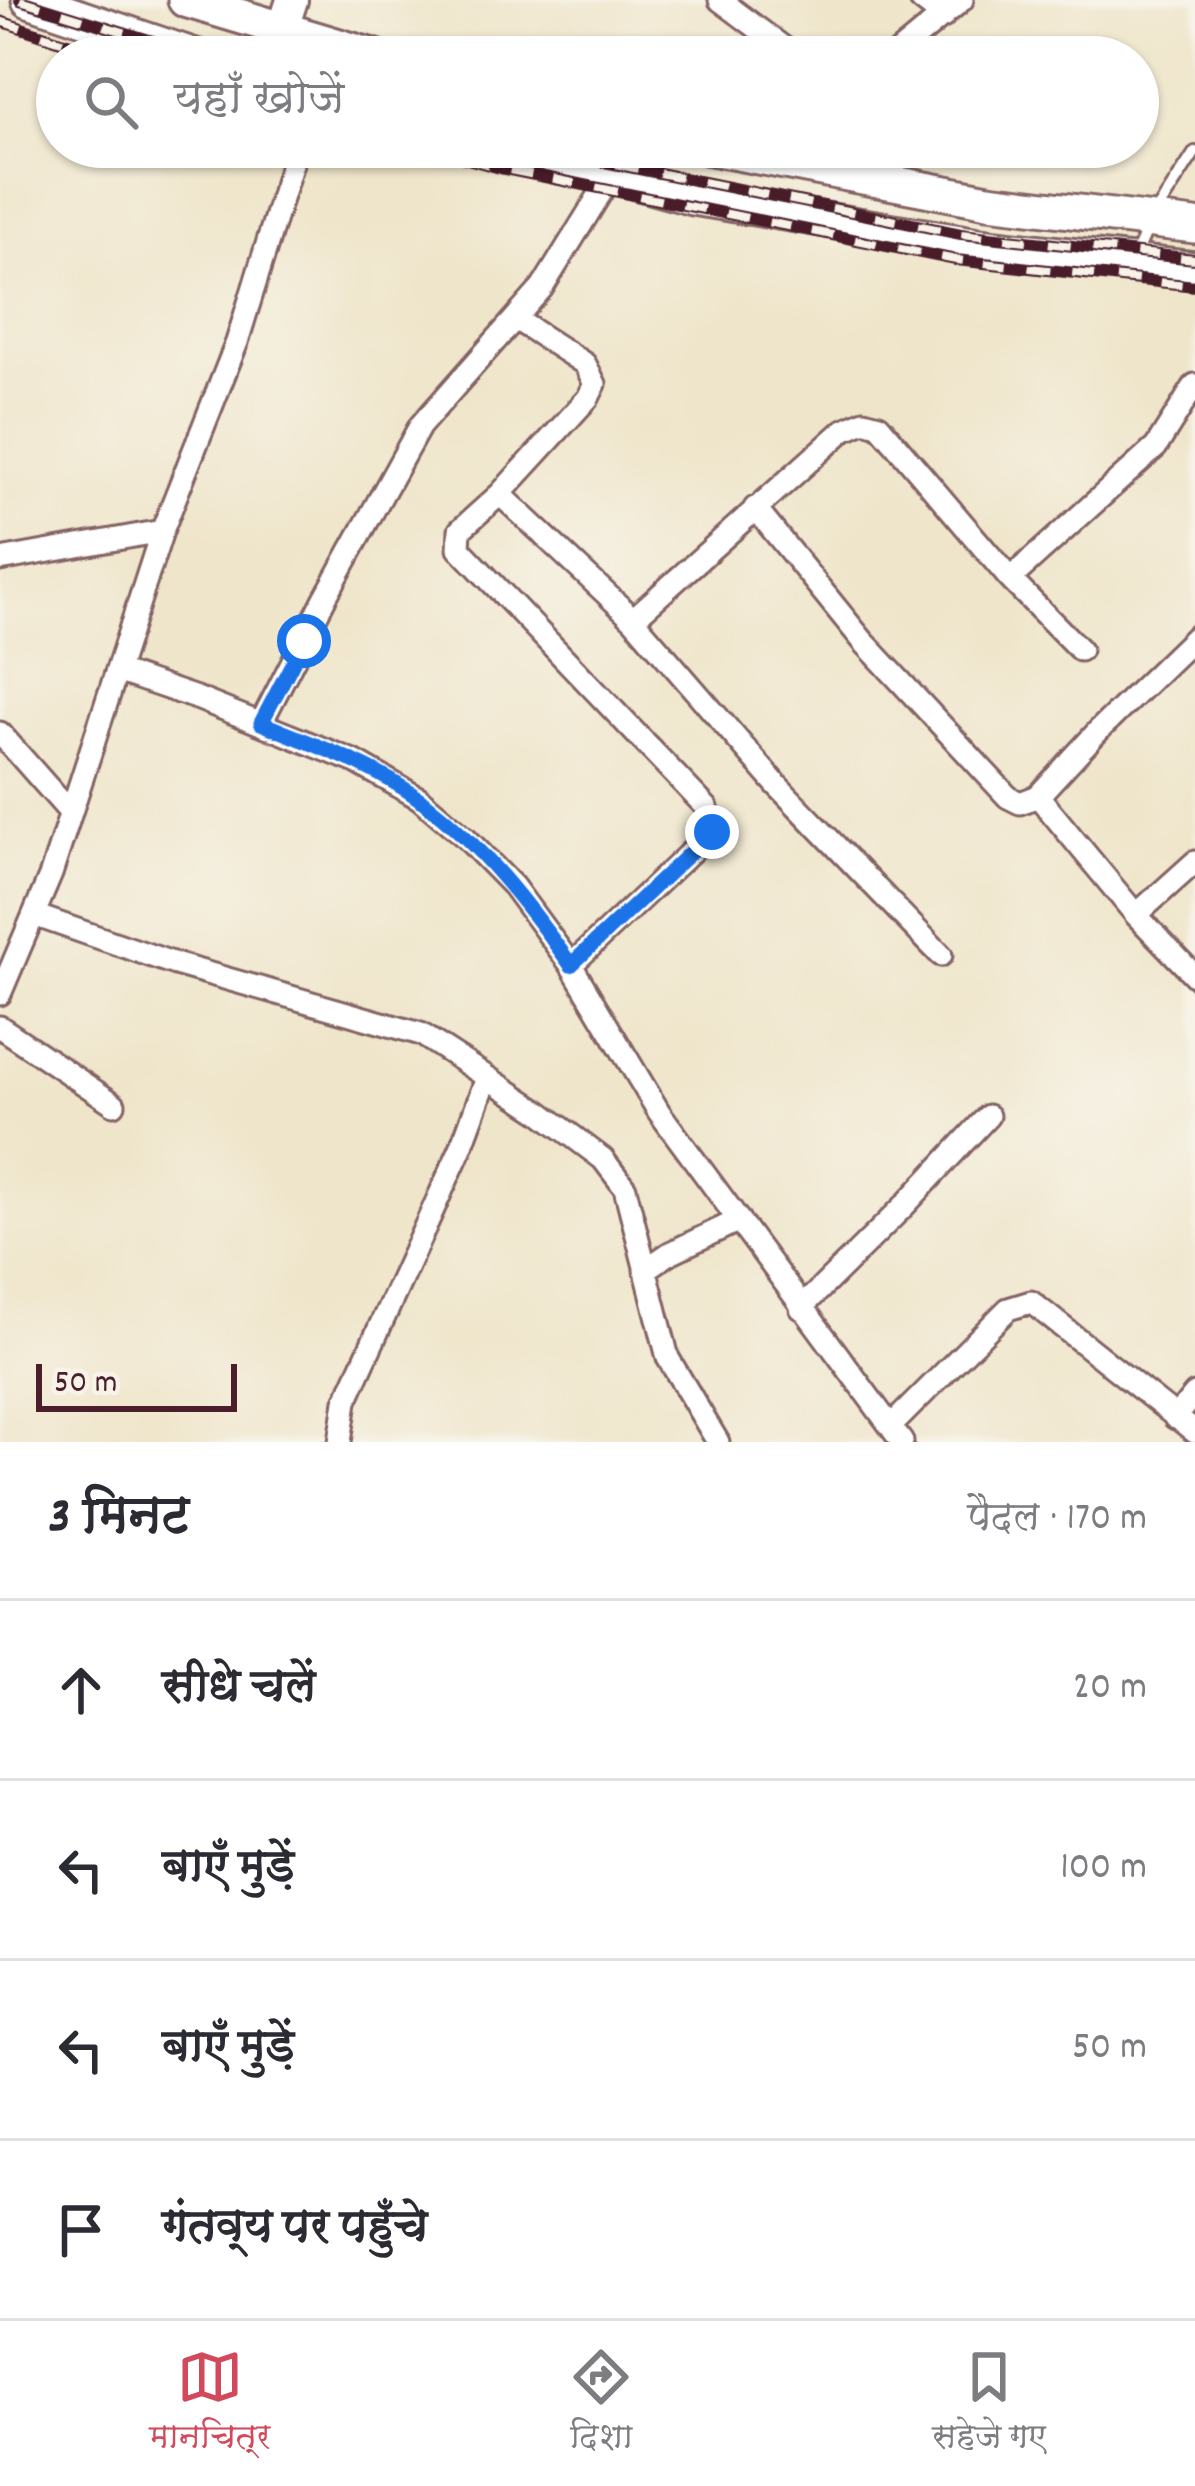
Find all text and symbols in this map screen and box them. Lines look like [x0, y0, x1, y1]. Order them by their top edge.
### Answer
search box [36, 36, 1159, 168]
icon: search [78, 69, 144, 135]
text: यहाँ खोजें [174, 70, 344, 134]
route start [277, 614, 331, 668]
route end [685, 805, 739, 859]
scale bar [36, 1358, 237, 1411]
text: 50 m [54, 1361, 118, 1408]
text: 3 मिनट [48, 1484, 190, 1556]
text: पैदल · 170 m [967, 1493, 1147, 1548]
icon: ahead [48, 1657, 114, 1723]
text: सीधे चलें [162, 1658, 316, 1722]
text: 20 m [1073, 1662, 1147, 1717]
icon: left [48, 1837, 114, 1903]
text: बाएँ मुड़ें [162, 1838, 294, 1902]
text: 100 m [1060, 1842, 1147, 1897]
icon: left [48, 2017, 114, 2083]
text: बाएँ मुड़ें [162, 2018, 294, 2082]
text: 50 m [1072, 2022, 1147, 2077]
icon: arrive [48, 2197, 114, 2263]
text: गंतव्य पर पहुँचे [162, 2198, 428, 2262]
tab: मानचित्र [149, 2344, 270, 2463]
tab: दिशा [568, 2344, 634, 2463]
tab: सहेजे गए [932, 2344, 1046, 2463]

